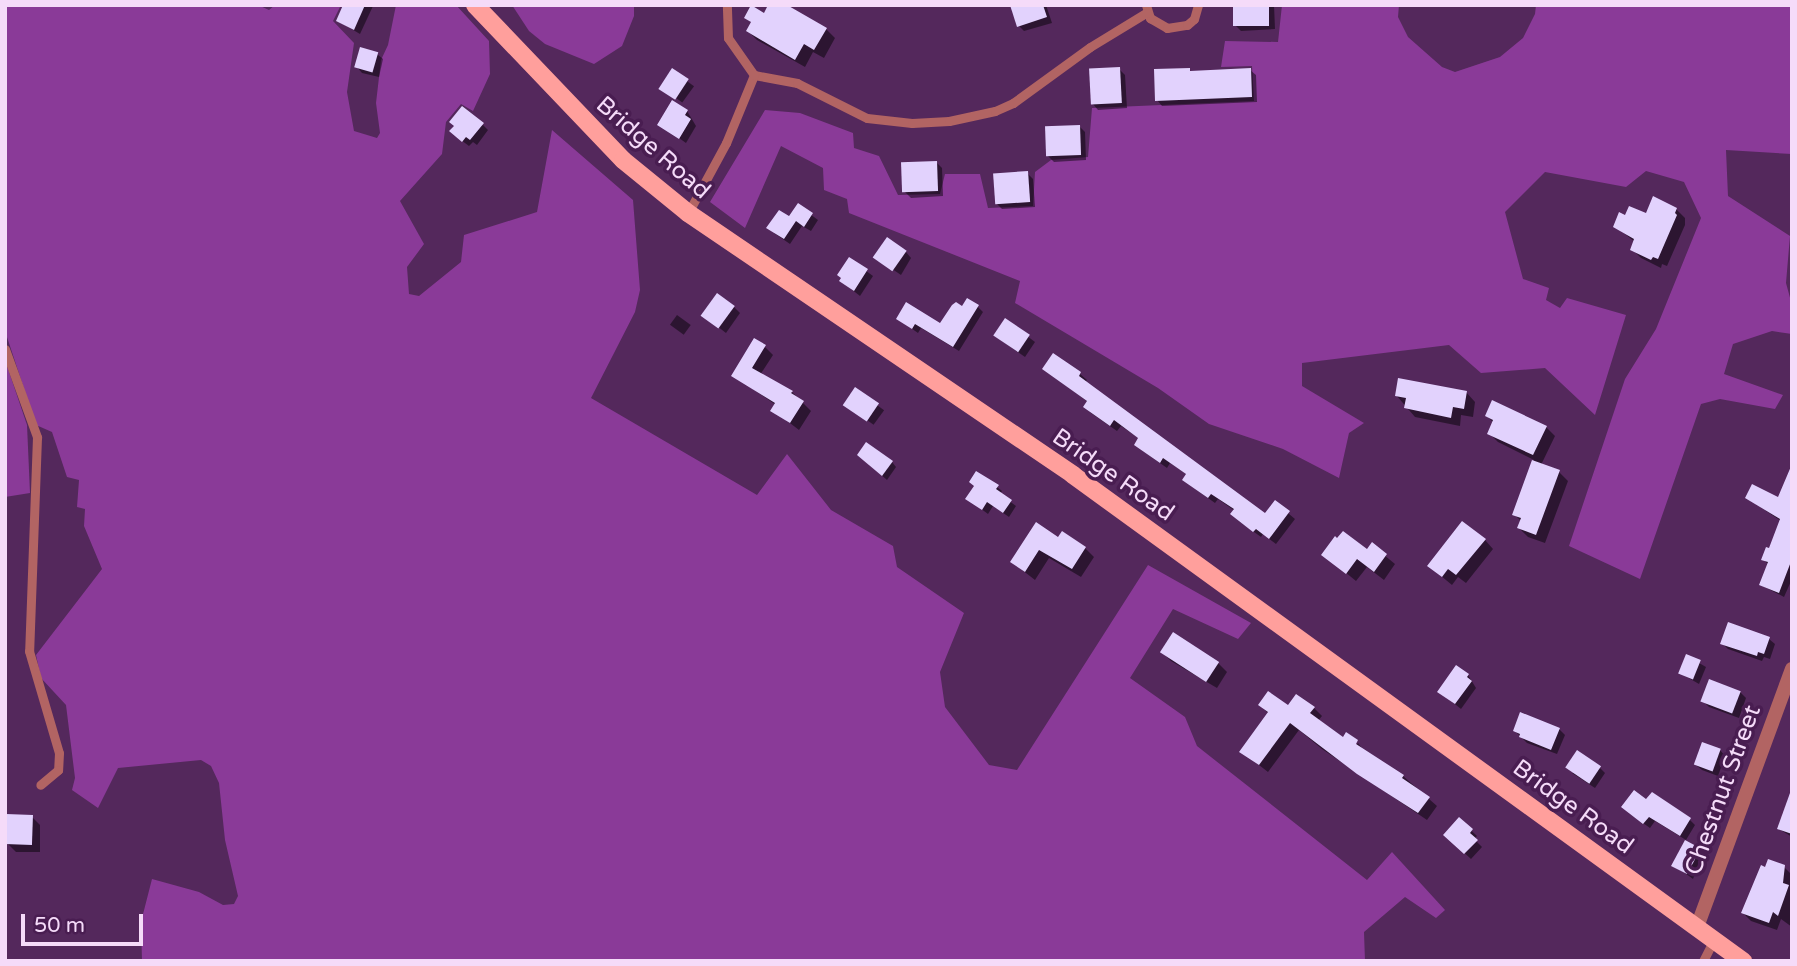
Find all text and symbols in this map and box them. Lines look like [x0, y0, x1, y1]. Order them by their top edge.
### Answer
street label: Bridge Road [590, 91, 716, 205]
street label: Bridge Road [1047, 422, 1179, 528]
street label: Chestnut Street [1679, 701, 1767, 879]
street label: Bridge Road [1507, 754, 1639, 860]
scale bar [24, 900, 147, 944]
text: 50 m [34, 913, 85, 938]

